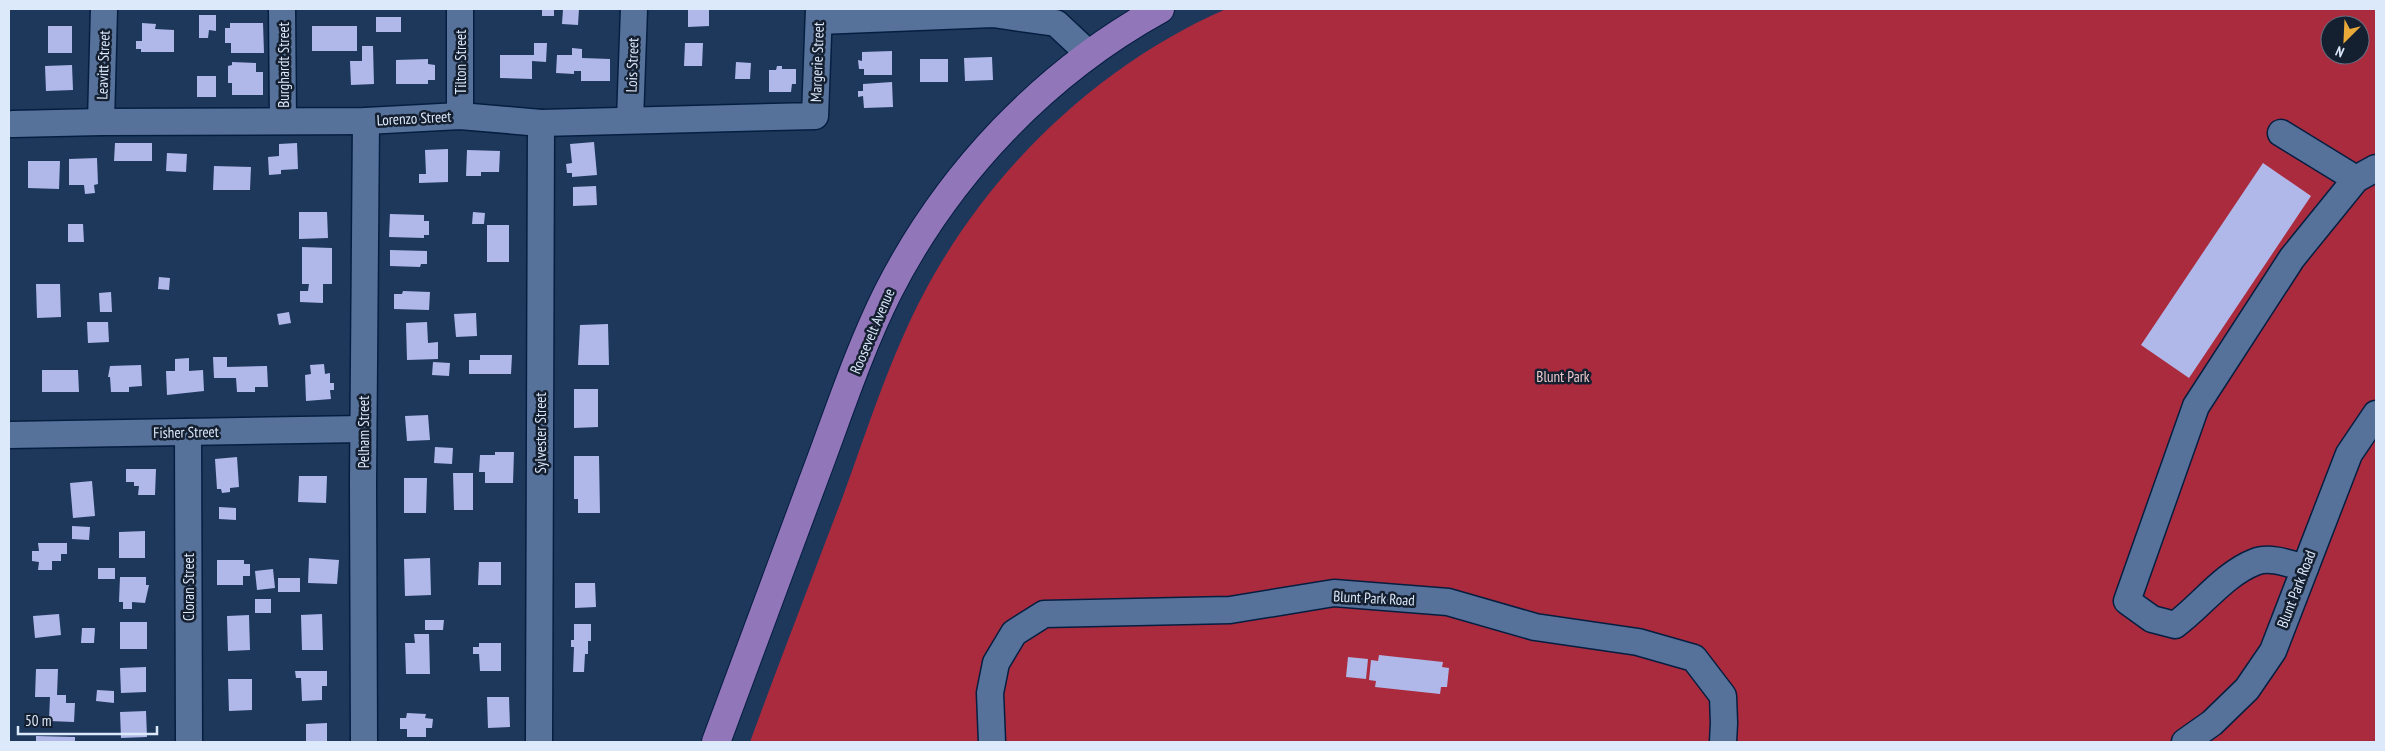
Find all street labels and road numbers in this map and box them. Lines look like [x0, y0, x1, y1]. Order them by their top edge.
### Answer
street label: Burghardt Street [274, 22, 293, 108]
street label: Margerie Street [806, 22, 828, 102]
street label: Leavitt Street [92, 30, 114, 100]
street label: Tilton Street [451, 30, 470, 94]
street label: Lois Street [622, 37, 642, 93]
street label: Lorenzo Street [376, 107, 452, 129]
street label: Roosevelt Avenue [845, 285, 899, 377]
street label: Sylvester Street [531, 392, 550, 474]
street label: Pelham Street [354, 396, 373, 468]
street label: Fisher Street [153, 422, 219, 442]
street label: Blunt Park Road [2272, 547, 2320, 631]
street label: Cloran Street [179, 553, 198, 621]
street label: Blunt Park Road [1333, 586, 1415, 610]

